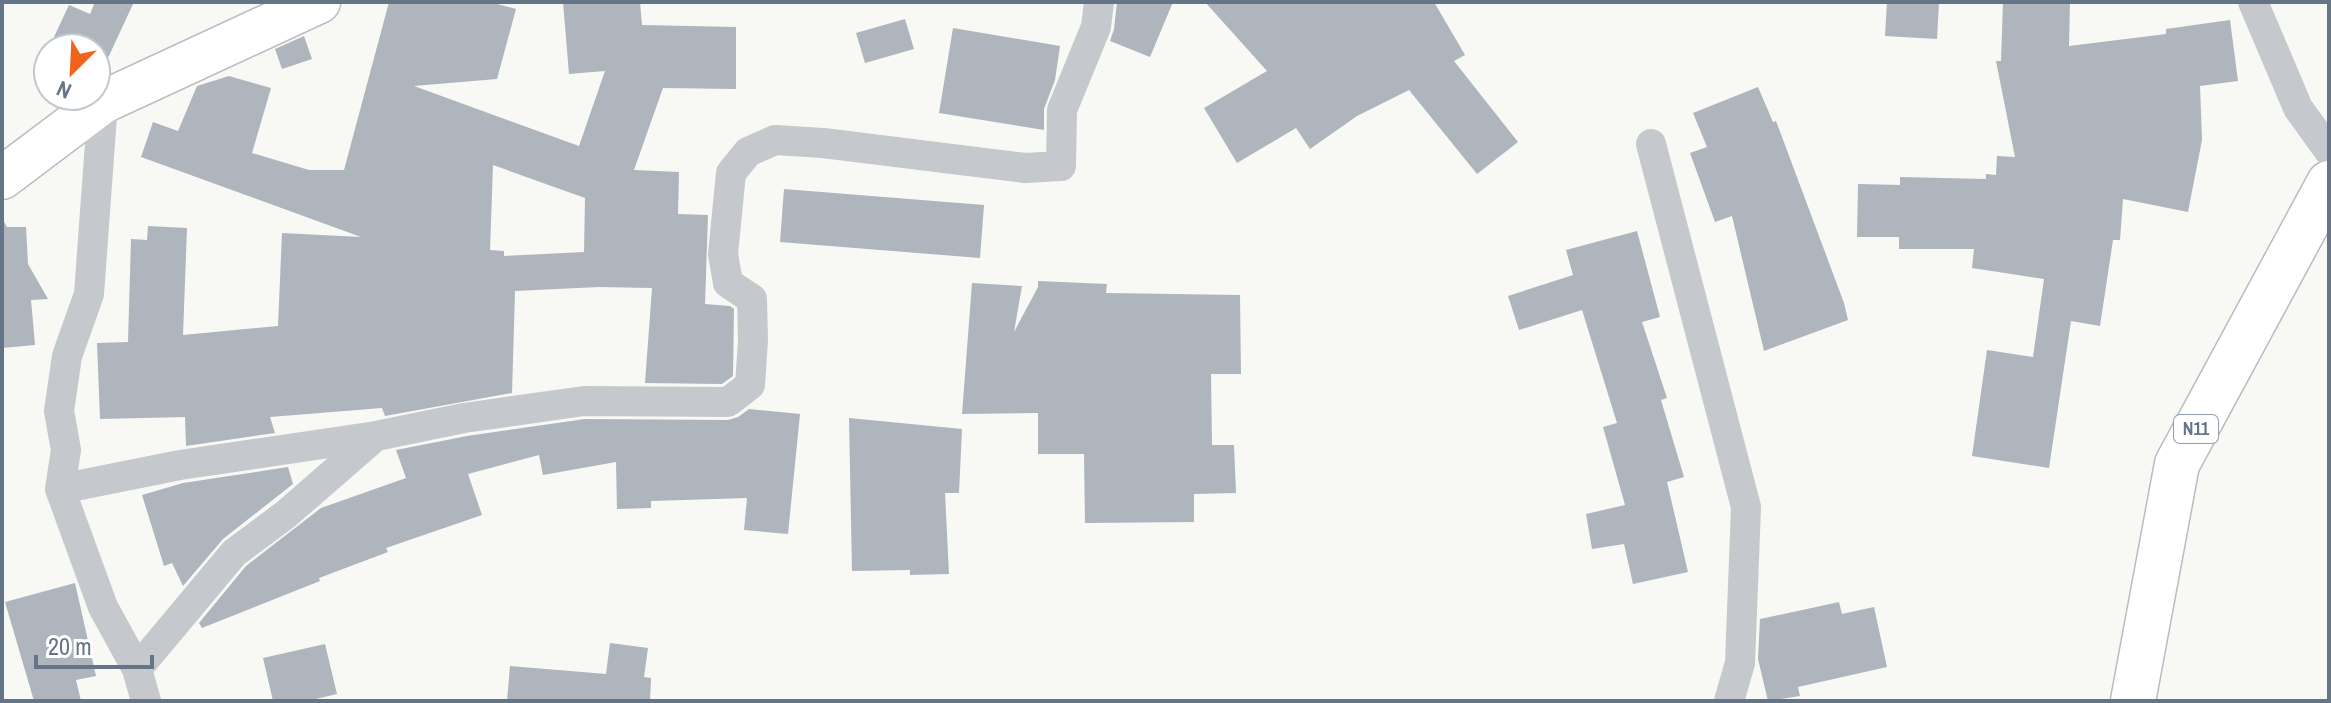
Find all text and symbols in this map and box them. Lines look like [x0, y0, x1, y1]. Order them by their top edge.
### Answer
north arrow [32, 32, 112, 112]
text: N [52, 74, 76, 107]
road number: N11 [2174, 415, 2218, 443]
scale bar [36, 619, 152, 669]
text: 20 m [48, 630, 92, 662]

